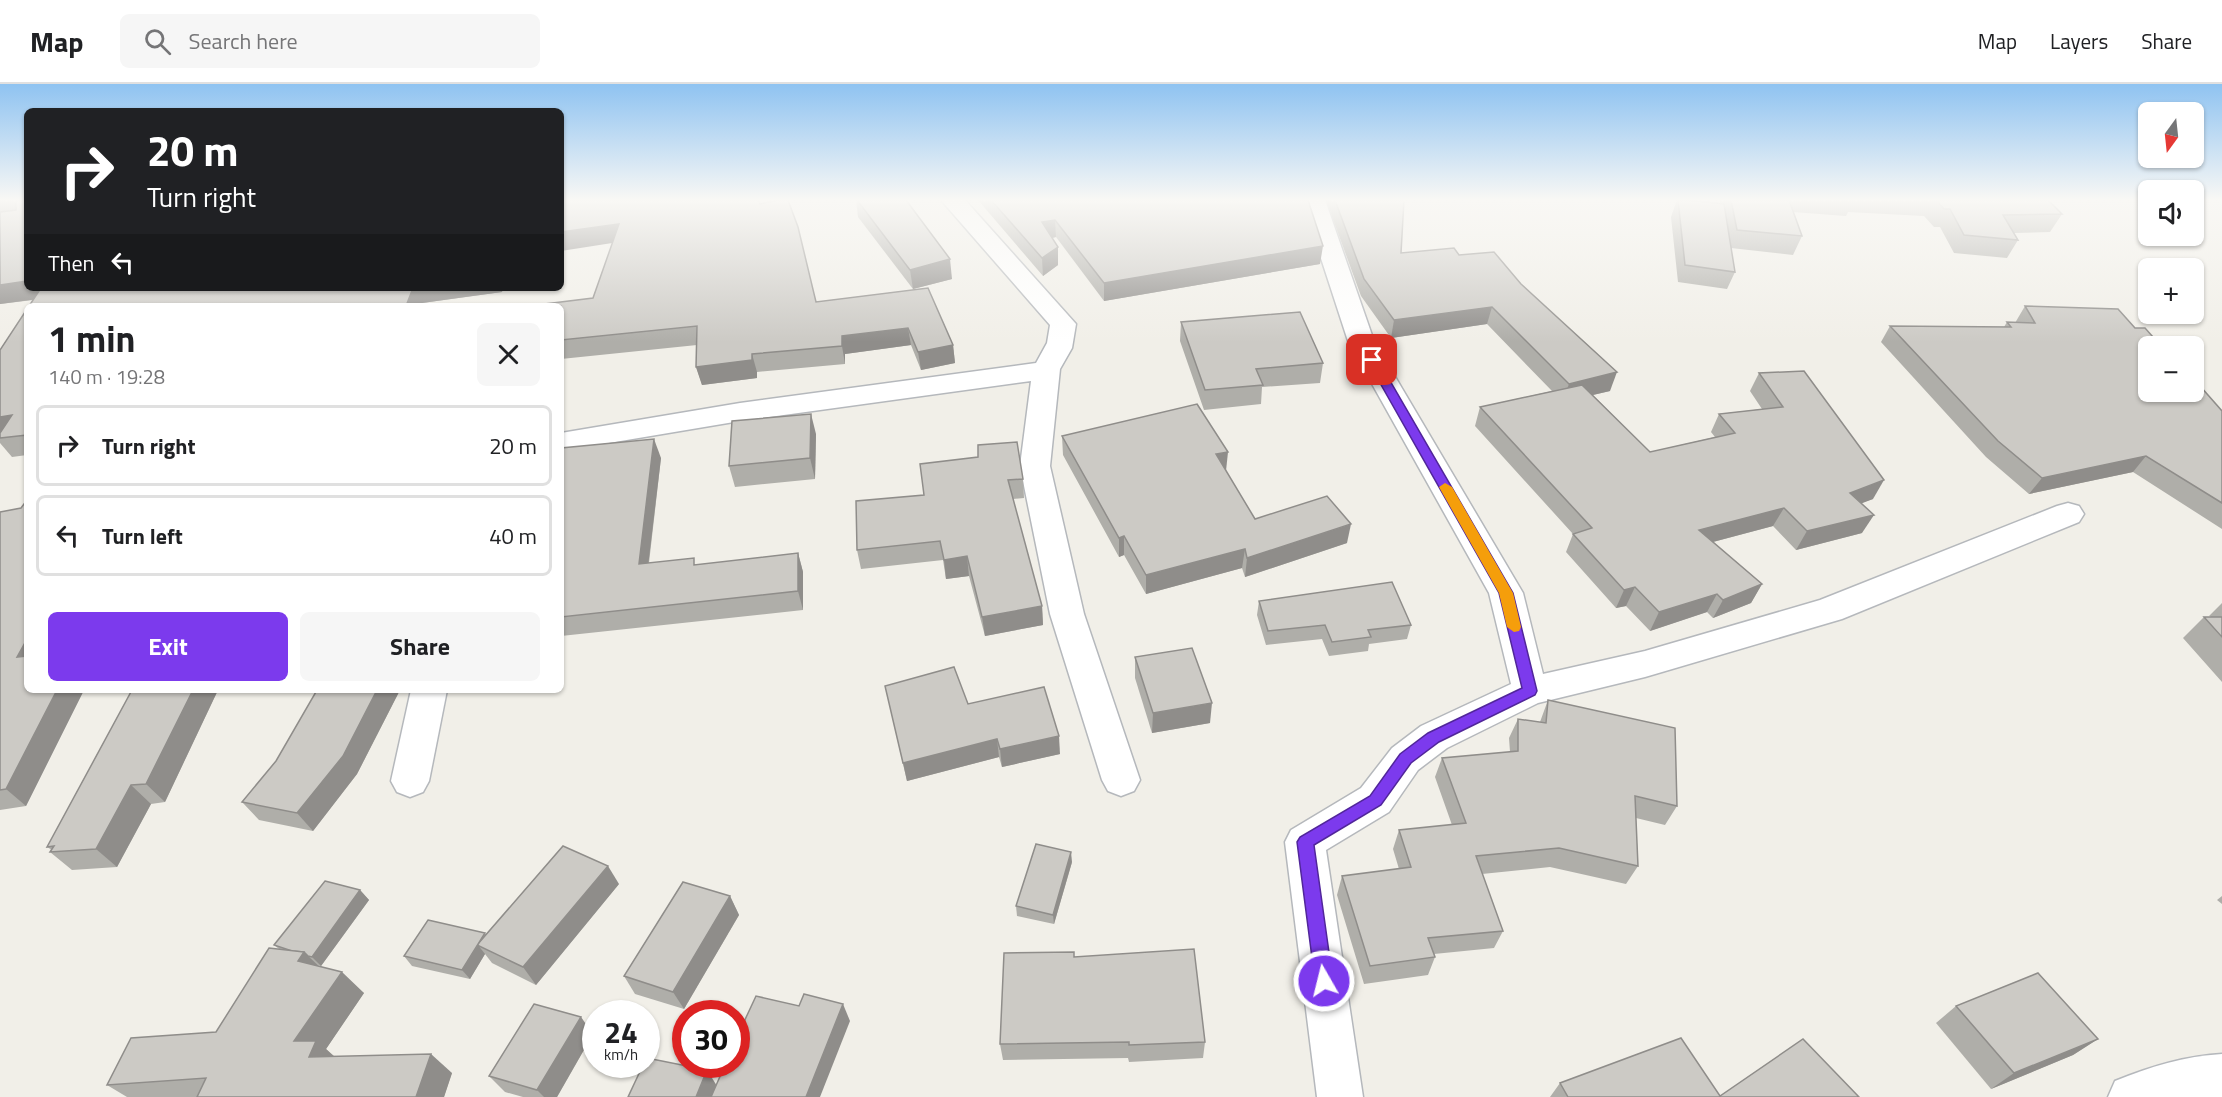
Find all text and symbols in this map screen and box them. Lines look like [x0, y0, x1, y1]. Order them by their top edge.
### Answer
search box [120, 14, 540, 68]
text: Map [30, 20, 84, 63]
text: Search here [189, 24, 298, 58]
icon: search [141, 25, 174, 58]
text: Map [1978, 25, 2017, 57]
text: Layers [2050, 25, 2108, 57]
text: Share [2141, 25, 2192, 57]
north arrow [2138, 102, 2204, 168]
map controls [2138, 102, 2204, 402]
text: 20 m [147, 118, 239, 182]
icon: right [48, 132, 126, 210]
text: Turn right [147, 176, 256, 217]
button: sound [2138, 180, 2204, 246]
text: Then [48, 246, 94, 280]
icon: left [106, 246, 139, 279]
button: + [2138, 258, 2204, 324]
text: 1 min [48, 311, 135, 366]
button: close [477, 323, 540, 386]
pin [1346, 334, 1397, 385]
button: − [2138, 336, 2204, 402]
icon: arrive [1355, 343, 1388, 376]
text: 140 m · 19:28 [48, 361, 165, 392]
icon: right [51, 429, 84, 462]
text: Turn right [102, 429, 196, 463]
text: 20 m [489, 429, 537, 463]
icon: left [51, 519, 84, 552]
text: Turn left [102, 519, 183, 553]
text: 40 m [489, 519, 537, 553]
button: Exit [48, 612, 288, 681]
button: Share [300, 612, 540, 681]
position arrow [1292, 949, 1356, 1013]
speed limit sign: 30 [672, 1000, 750, 1078]
text: 24 [604, 1009, 638, 1055]
text: km/h [604, 1043, 638, 1066]

